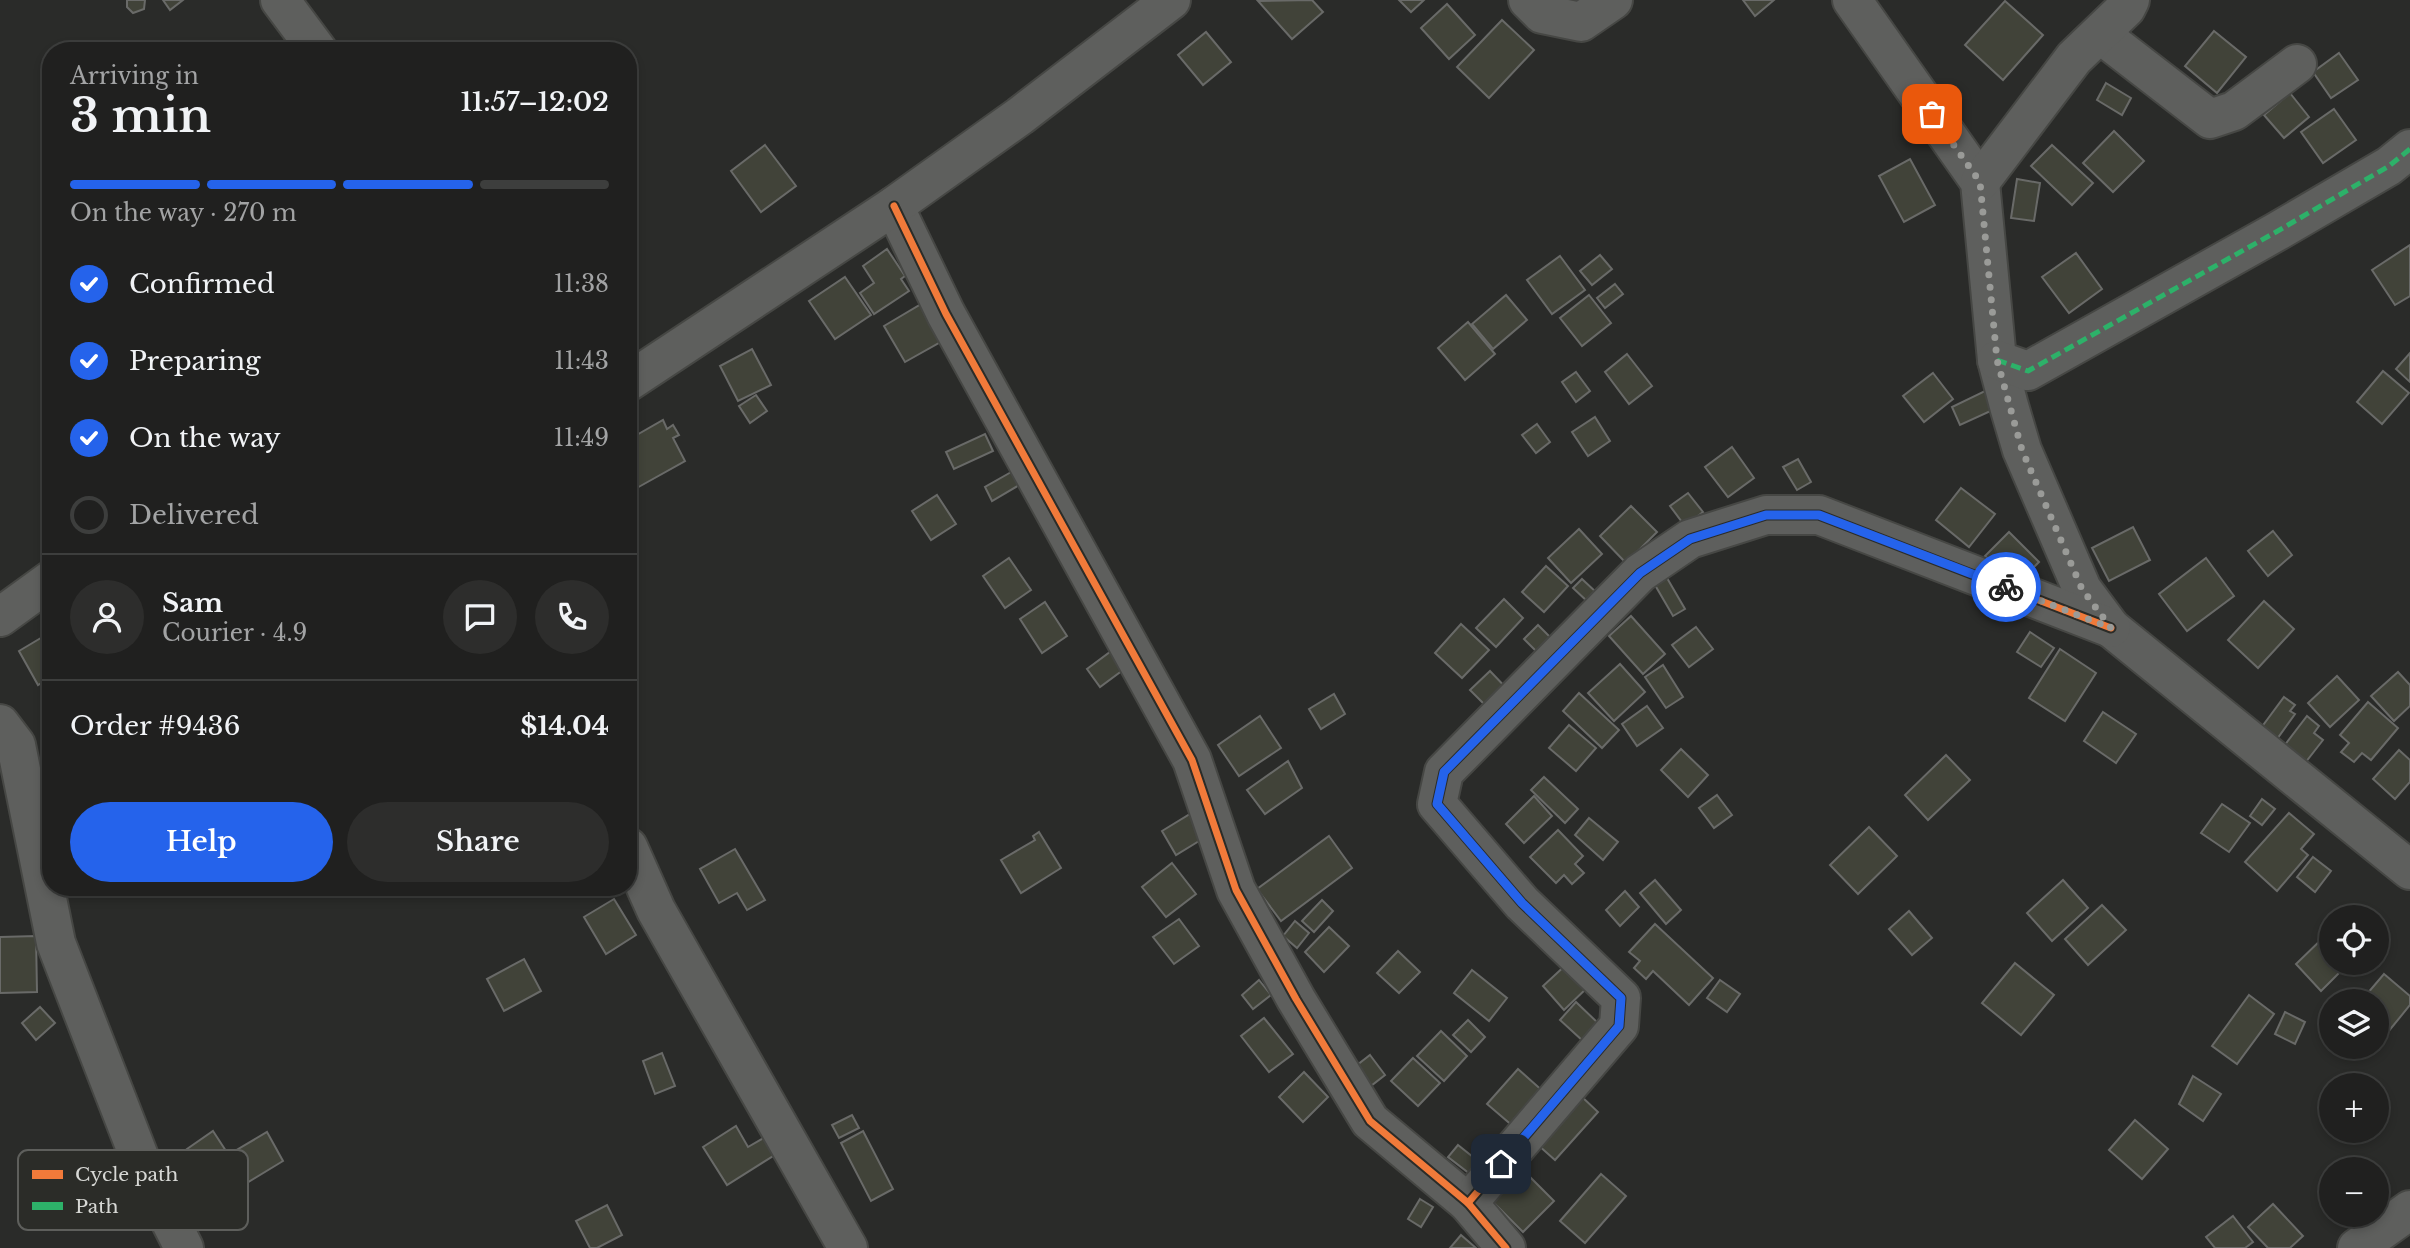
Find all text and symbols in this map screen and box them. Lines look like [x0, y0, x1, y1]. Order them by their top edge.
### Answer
text: Arriving in [70, 62, 199, 90]
pin [1902, 84, 1962, 144]
text: 11:57–12:02 [460, 86, 609, 118]
text: 3 min [70, 87, 211, 144]
icon: bag [1913, 95, 1951, 133]
text: On the way · 270 m [70, 199, 297, 227]
icon: check [70, 265, 108, 303]
text: Confirmed [129, 268, 274, 300]
text: 11:38 [554, 270, 609, 298]
icon: check [70, 342, 108, 380]
text: Preparing [129, 345, 261, 377]
text: 11:43 [554, 347, 609, 375]
icon: check [70, 419, 108, 457]
text: On the way [129, 422, 281, 454]
text: 11:49 [554, 424, 609, 452]
text: Delivered [129, 499, 259, 531]
courier [1971, 552, 2041, 622]
icon: bike [1987, 568, 2025, 606]
button: person [70, 580, 144, 654]
button: chat [443, 580, 517, 654]
button: phone [535, 580, 609, 654]
text: Sam [162, 587, 223, 619]
text: Courier · 4.9 [162, 619, 307, 647]
text: Order #9436 [70, 710, 240, 742]
text: $14.04 [521, 710, 609, 742]
button: Help [70, 802, 333, 882]
button: Share [347, 802, 609, 882]
map controls [2319, 905, 2389, 1227]
button: locate [2319, 905, 2389, 975]
button: layers [2319, 989, 2389, 1059]
button: + [2319, 1073, 2389, 1143]
pin [1471, 1134, 1531, 1194]
icon: home [1482, 1145, 1520, 1183]
legend [18, 1150, 248, 1230]
button: − [2319, 1157, 2389, 1227]
text: Cycle path [75, 1163, 178, 1186]
text: Path [75, 1195, 119, 1218]

